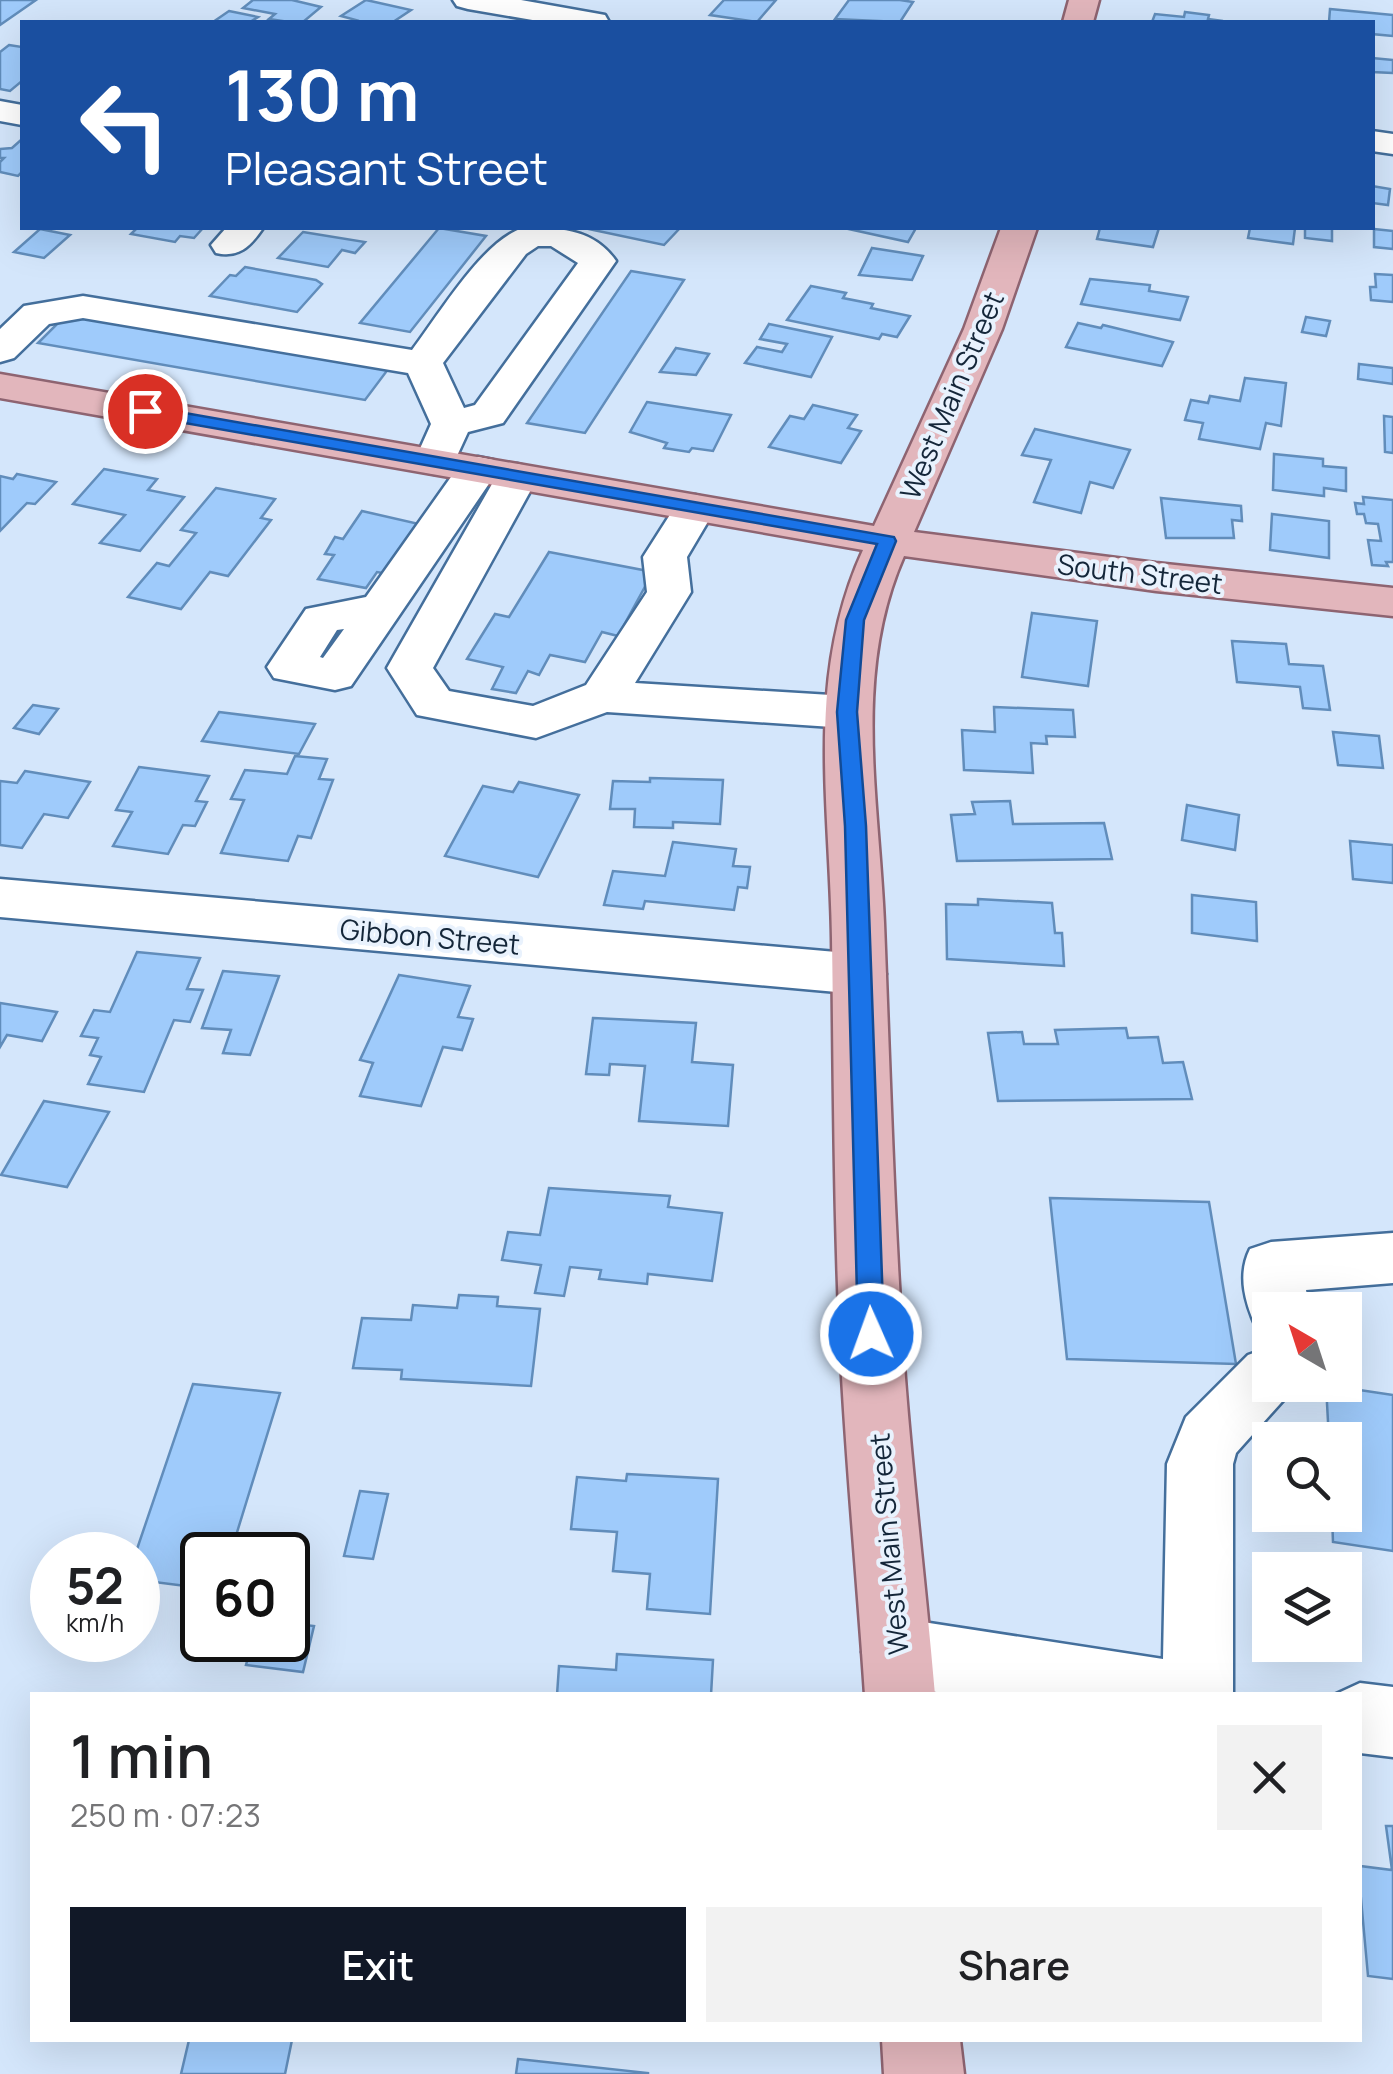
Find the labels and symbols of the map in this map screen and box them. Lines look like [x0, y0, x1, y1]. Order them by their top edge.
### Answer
street label: West Main Street [890, 285, 1012, 505]
pin [103, 369, 188, 454]
street label: South Street [1055, 544, 1225, 602]
street label: Gibbon Street [338, 909, 522, 963]
position arrow [819, 1282, 923, 1386]
north arrow [1252, 1292, 1362, 1402]
street label: West Main Street [859, 1432, 917, 1656]
speed limit sign: 60 [180, 1532, 310, 1662]

